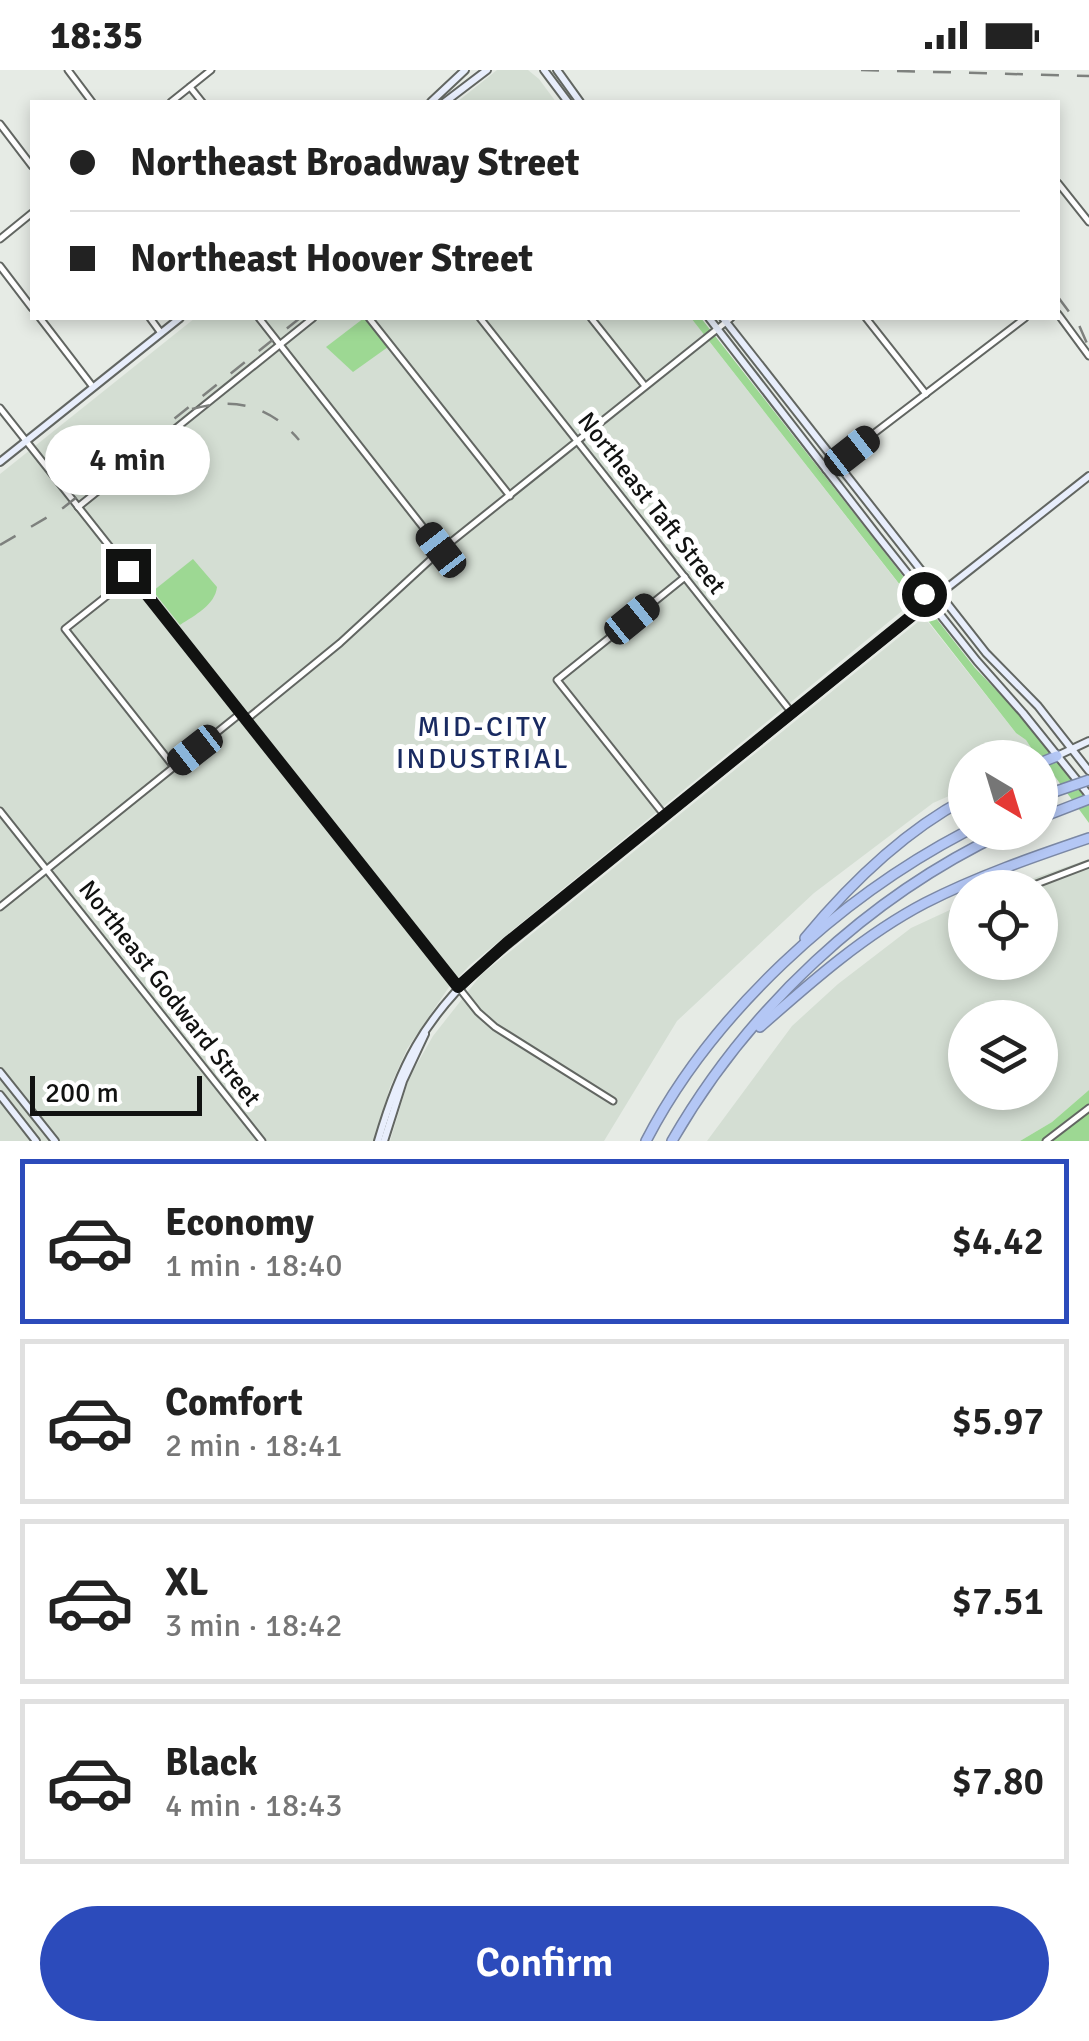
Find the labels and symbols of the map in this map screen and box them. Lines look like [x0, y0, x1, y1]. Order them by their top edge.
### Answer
street label: Northeast Taft Street [571, 406, 733, 600]
car [819, 421, 885, 481]
callout: 4 min [46, 426, 210, 496]
car [411, 517, 471, 583]
route end [106, 549, 151, 594]
route start [902, 572, 947, 617]
car [599, 588, 665, 650]
district label: MID-CITY INDUSTRIAL [396, 710, 570, 776]
car [162, 720, 228, 780]
north arrow [948, 740, 1058, 850]
street label: Northeast Godward Street [72, 874, 268, 1112]
scale bar [30, 1071, 202, 1116]

